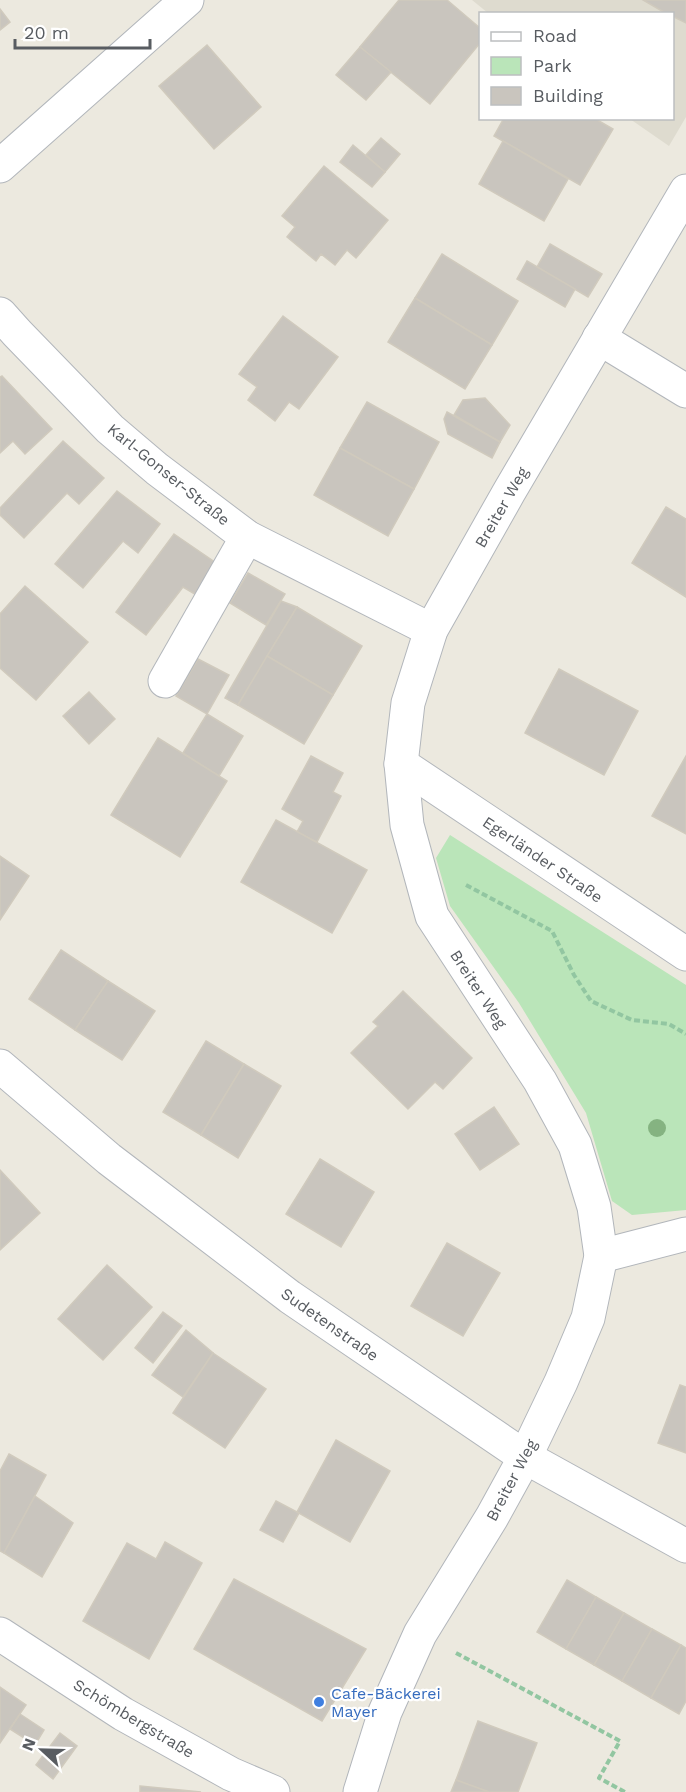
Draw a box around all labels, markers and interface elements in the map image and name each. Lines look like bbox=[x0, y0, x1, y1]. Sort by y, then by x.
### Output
scale bar bbox=[15, 12, 150, 50]
legend bbox=[479, 12, 674, 120]
text: 20 m bbox=[24, 22, 69, 43]
text: Road bbox=[533, 25, 577, 46]
text: Park bbox=[533, 55, 572, 76]
text: Building bbox=[533, 85, 603, 106]
street label: Karl-Gonser-Straße bbox=[104, 419, 234, 529]
street label: Breiter Weg bbox=[471, 463, 532, 551]
street label: Egerländer Straße bbox=[479, 812, 606, 907]
street label: Breiter Weg bbox=[446, 946, 511, 1033]
street label: Sudetenstraße bbox=[277, 1284, 382, 1365]
street label: Breiter Weg bbox=[482, 1436, 541, 1524]
street label: Schömbergstraße bbox=[70, 1675, 198, 1762]
place label: Cafe-Bäckerei Mayer bbox=[331, 1684, 441, 1721]
marker: Cafe-Bäckerei Mayer bbox=[312, 1695, 326, 1709]
north arrow bbox=[12, 1720, 72, 1780]
text: N bbox=[18, 1736, 40, 1754]

